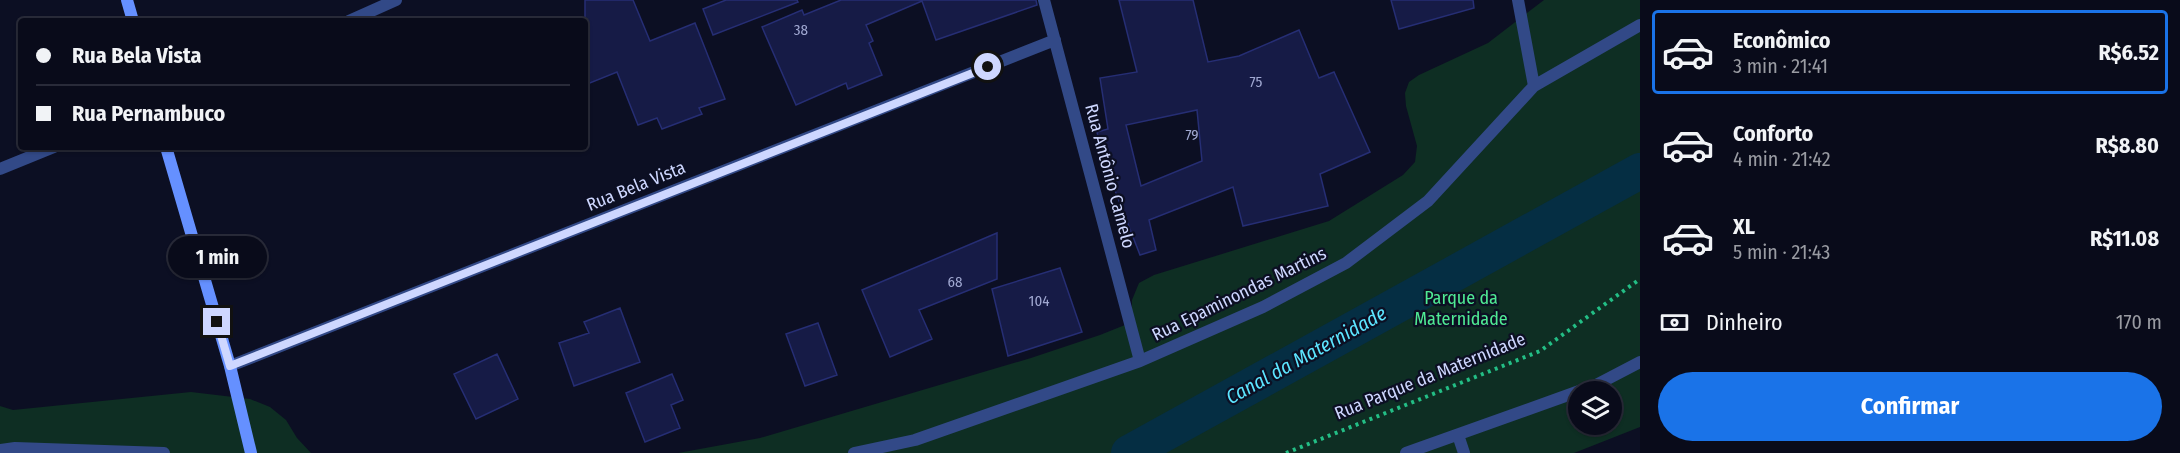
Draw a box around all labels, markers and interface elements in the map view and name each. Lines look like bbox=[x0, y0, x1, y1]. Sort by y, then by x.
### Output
house number: 38 bbox=[794, 21, 808, 39]
icon: car bbox=[1661, 25, 1715, 79]
text: Econômico bbox=[1733, 27, 1831, 54]
text: R$6.52 bbox=[2098, 39, 2159, 66]
text: Rua Bela Vista bbox=[72, 42, 202, 69]
route start bbox=[974, 53, 1001, 80]
text: 3 min · 21:41 bbox=[1733, 54, 1828, 78]
house number: 75 bbox=[1250, 73, 1262, 91]
text: Rua Pernambuco bbox=[72, 100, 225, 127]
street label: Rua Antônio Camelo bbox=[1080, 101, 1140, 251]
icon: car bbox=[1661, 118, 1715, 172]
text: Conforto bbox=[1733, 120, 1813, 147]
house number: 79 bbox=[1185, 126, 1199, 144]
text: R$8.80 bbox=[2096, 132, 2159, 159]
text: 4 min · 21:42 bbox=[1733, 147, 1831, 171]
street label: Rua Bela Vista bbox=[583, 156, 689, 216]
icon: car bbox=[1661, 211, 1715, 265]
text: XL bbox=[1733, 213, 1755, 240]
text: R$11.08 bbox=[2090, 225, 2159, 252]
callout: 1 min bbox=[168, 235, 266, 277]
text: 5 min · 21:43 bbox=[1733, 240, 1830, 264]
street label: Rua Epaminondas Martins bbox=[1148, 242, 1330, 346]
text: 1 min bbox=[196, 245, 239, 269]
house number: 68 bbox=[948, 273, 962, 291]
park label: Parque da Maternidade bbox=[1414, 287, 1508, 330]
house number: 104 bbox=[1029, 292, 1049, 310]
water label: Canal da Maternidade bbox=[1221, 301, 1391, 409]
icon: cash bbox=[1658, 306, 1691, 339]
route end bbox=[203, 308, 230, 335]
text: Dinheiro bbox=[1706, 309, 1783, 336]
text: 170 m bbox=[2116, 310, 2162, 334]
street label: Rua Parque da Maternidade bbox=[1331, 328, 1529, 424]
button: Confirmar bbox=[1658, 372, 2162, 441]
map controls bbox=[1568, 381, 1622, 435]
button: layers bbox=[1568, 381, 1622, 435]

